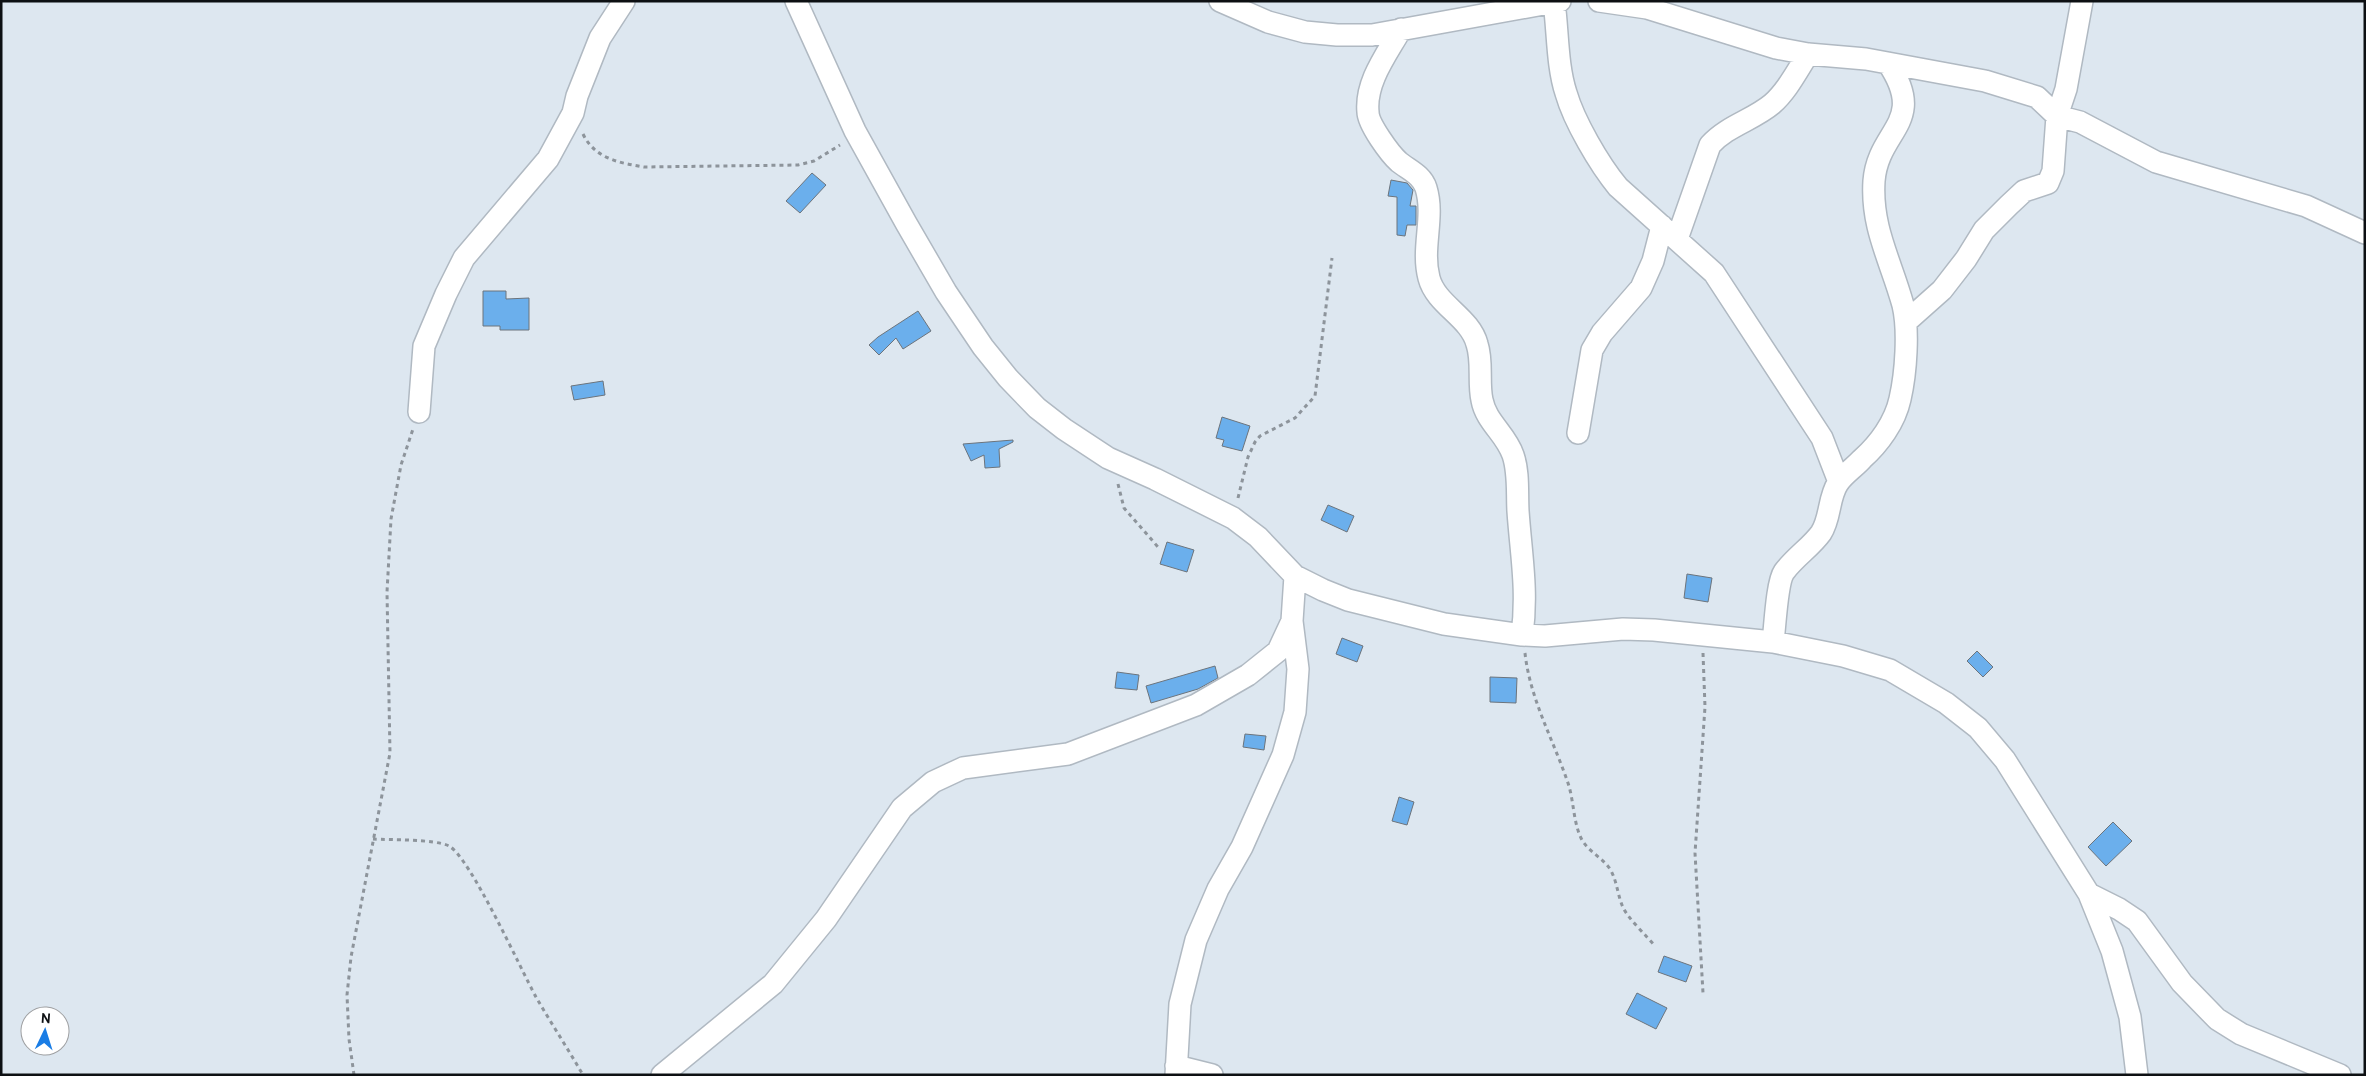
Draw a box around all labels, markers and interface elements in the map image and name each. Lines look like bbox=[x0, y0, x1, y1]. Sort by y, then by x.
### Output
north arrow bbox=[20, 1006, 70, 1056]
text: N bbox=[40, 1011, 51, 1028]

